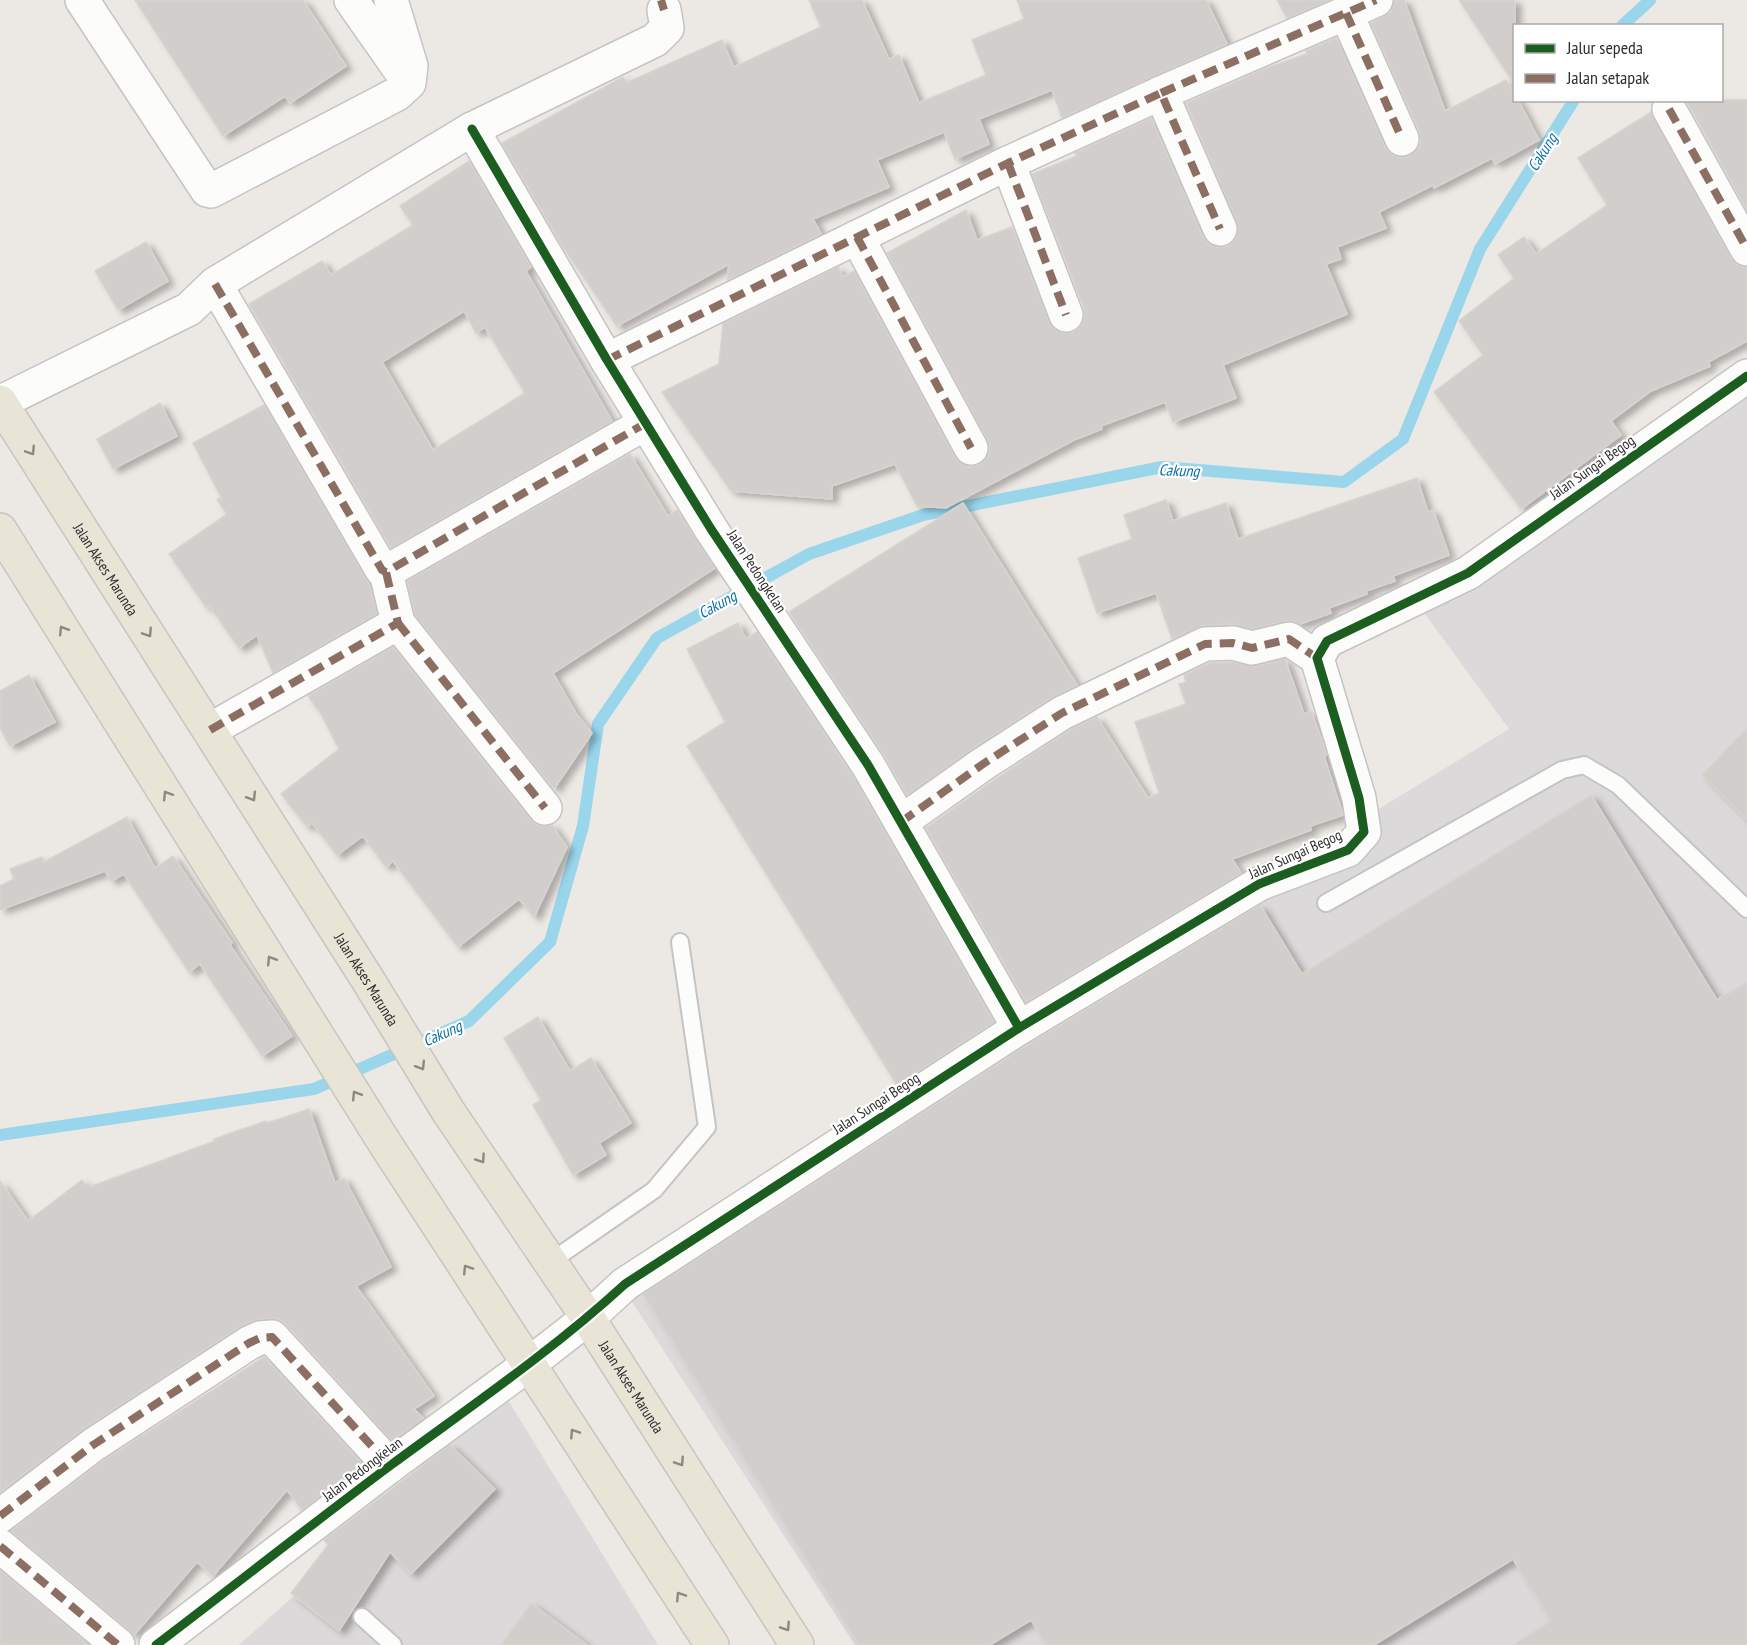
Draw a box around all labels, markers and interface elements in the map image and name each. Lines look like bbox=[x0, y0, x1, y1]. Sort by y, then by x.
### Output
legend bbox=[1513, 24, 1723, 102]
text: Jalur sepeda bbox=[1566, 36, 1643, 59]
text: Jalan setapak bbox=[1566, 66, 1649, 89]
water label: Cakung bbox=[1523, 129, 1562, 175]
street label: Jalan Sungai Begog bbox=[1545, 431, 1638, 504]
one-way arrow bbox=[24, 445, 36, 455]
water label: Cakung bbox=[1158, 459, 1201, 481]
street label: Jalan Akses Marunda bbox=[69, 518, 143, 619]
street label: Jalan Pedongkelan bbox=[723, 525, 791, 616]
water label: Cakung bbox=[694, 585, 741, 623]
one-way arrow bbox=[59, 626, 70, 637]
one-way arrow bbox=[140, 627, 152, 637]
one-way arrow bbox=[163, 791, 174, 802]
one-way arrow bbox=[245, 791, 256, 802]
street label: Jalan Sungai Begog bbox=[1245, 825, 1344, 883]
street label: Jalan Akses Marunda bbox=[330, 928, 403, 1029]
one-way arrow bbox=[267, 956, 278, 967]
water label: Cakung bbox=[419, 1015, 466, 1050]
one-way arrow bbox=[413, 1060, 425, 1070]
street label: Jalan Sungai Begog bbox=[828, 1068, 923, 1139]
one-way arrow bbox=[351, 1091, 363, 1101]
one-way arrow bbox=[474, 1152, 485, 1163]
one-way arrow bbox=[463, 1265, 475, 1275]
street label: Jalan Akses Marunda bbox=[595, 1336, 668, 1437]
one-way arrow bbox=[570, 1428, 581, 1439]
street label: Jalan Pedongkelan bbox=[317, 1433, 406, 1506]
one-way arrow bbox=[673, 1456, 684, 1467]
one-way arrow bbox=[676, 1592, 687, 1603]
one-way arrow bbox=[778, 1620, 789, 1631]

